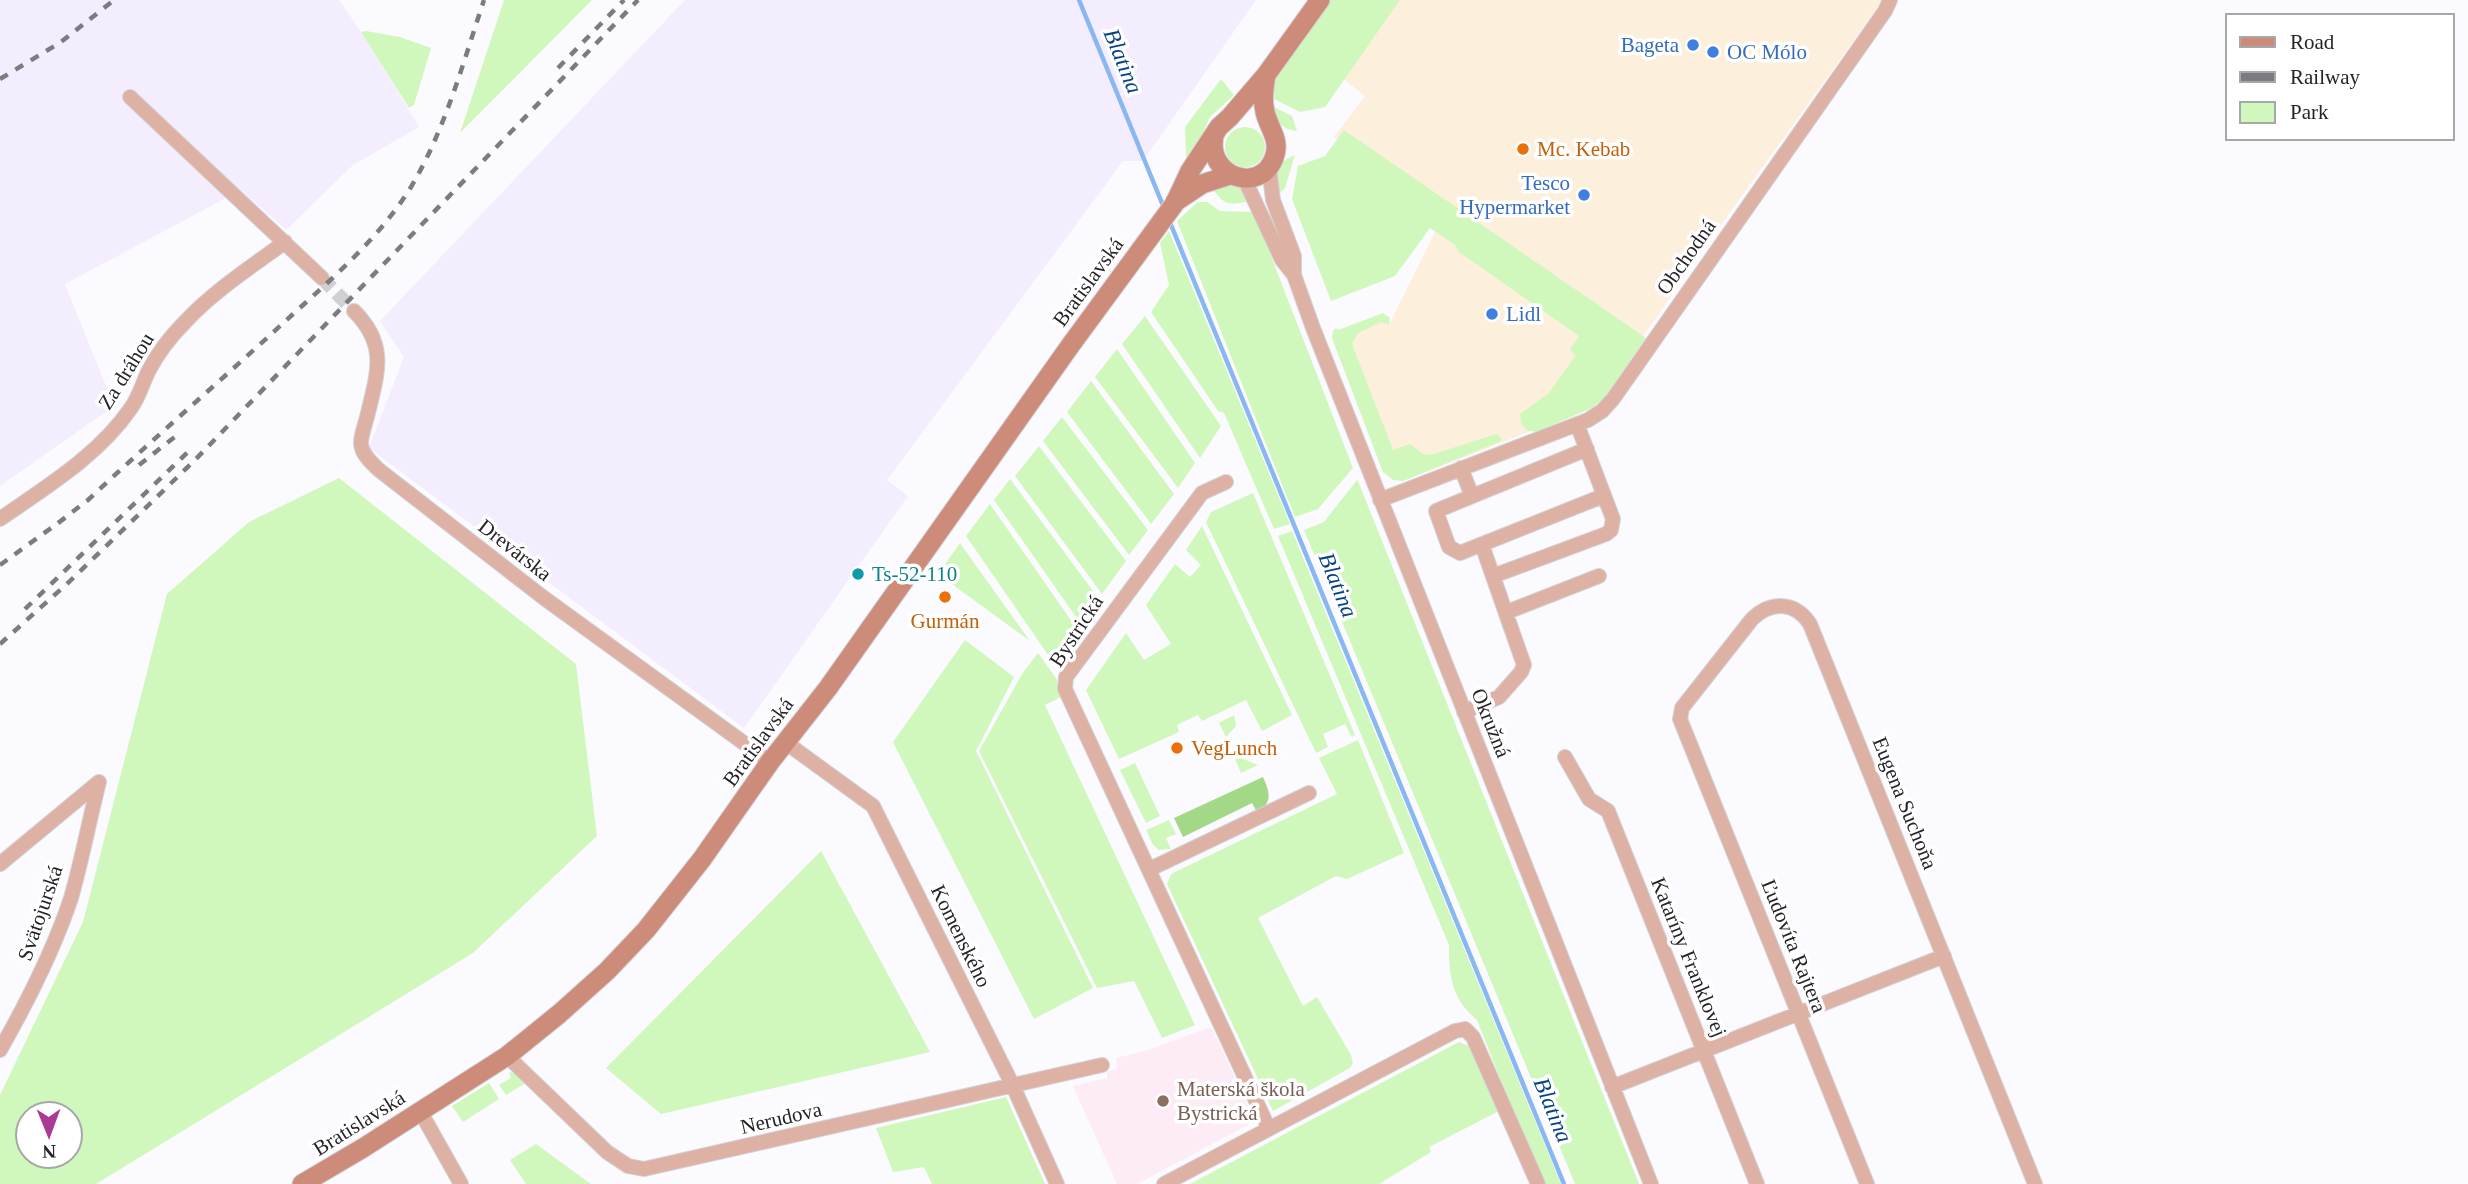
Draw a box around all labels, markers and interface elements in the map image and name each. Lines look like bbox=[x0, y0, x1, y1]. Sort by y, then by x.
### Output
legend bbox=[2226, 14, 2454, 140]
water label: Blatina bbox=[1099, 25, 1147, 97]
text: Road bbox=[2290, 30, 2335, 54]
place label: Bageta bbox=[1621, 33, 1680, 57]
marker: Bageta bbox=[1685, 37, 1701, 53]
place label: OC Mólo bbox=[1727, 40, 1807, 64]
marker: OC Mólo bbox=[1705, 44, 1721, 60]
text: Railway bbox=[2290, 65, 2360, 89]
text: Park bbox=[2290, 100, 2329, 124]
place label: Mc. Kebab bbox=[1537, 137, 1630, 161]
marker: Mc. Kebab bbox=[1515, 141, 1531, 157]
place label: Tesco Hypermarket bbox=[1459, 171, 1570, 219]
marker: Tesco Hypermarket bbox=[1576, 187, 1592, 203]
street label: Obchodná bbox=[1651, 214, 1721, 299]
street label: Bratislavská bbox=[1048, 232, 1129, 331]
place label: Lidl bbox=[1506, 302, 1541, 326]
marker: Lidl bbox=[1484, 306, 1500, 322]
street label: Za dráhou bbox=[93, 328, 159, 414]
street label: Drevárska bbox=[474, 514, 557, 586]
water label: Blatina bbox=[1314, 549, 1362, 621]
place label: Ts-52-110 bbox=[872, 562, 957, 586]
marker: Ts-52-110 bbox=[850, 566, 866, 582]
marker: Gurmán bbox=[937, 589, 953, 605]
street label: Bystrická bbox=[1044, 590, 1108, 671]
place label: Gurmán bbox=[911, 609, 980, 633]
street label: Okružná bbox=[1466, 685, 1516, 762]
street label: Bratislavská bbox=[718, 692, 799, 791]
street label: Eugena Suchoňa bbox=[1868, 733, 1943, 873]
place label: VegLunch bbox=[1191, 736, 1278, 760]
marker: VegLunch bbox=[1169, 740, 1185, 756]
street label: Svätojurská bbox=[13, 862, 68, 964]
street label: Kataríny Franklovej bbox=[1646, 874, 1732, 1040]
street label: Ľudovíta Rajtera bbox=[1756, 876, 1832, 1017]
street label: Komenského bbox=[926, 881, 996, 991]
water label: Blatina bbox=[1529, 1074, 1577, 1146]
place label: Materská škola Bystrická bbox=[1177, 1077, 1305, 1125]
street label: Bratislavská bbox=[309, 1085, 410, 1161]
marker: Materská škola Bystrická bbox=[1155, 1093, 1171, 1109]
street label: Nerudova bbox=[738, 1097, 825, 1139]
north arrow bbox=[14, 1100, 84, 1170]
text: N bbox=[42, 1141, 56, 1162]

